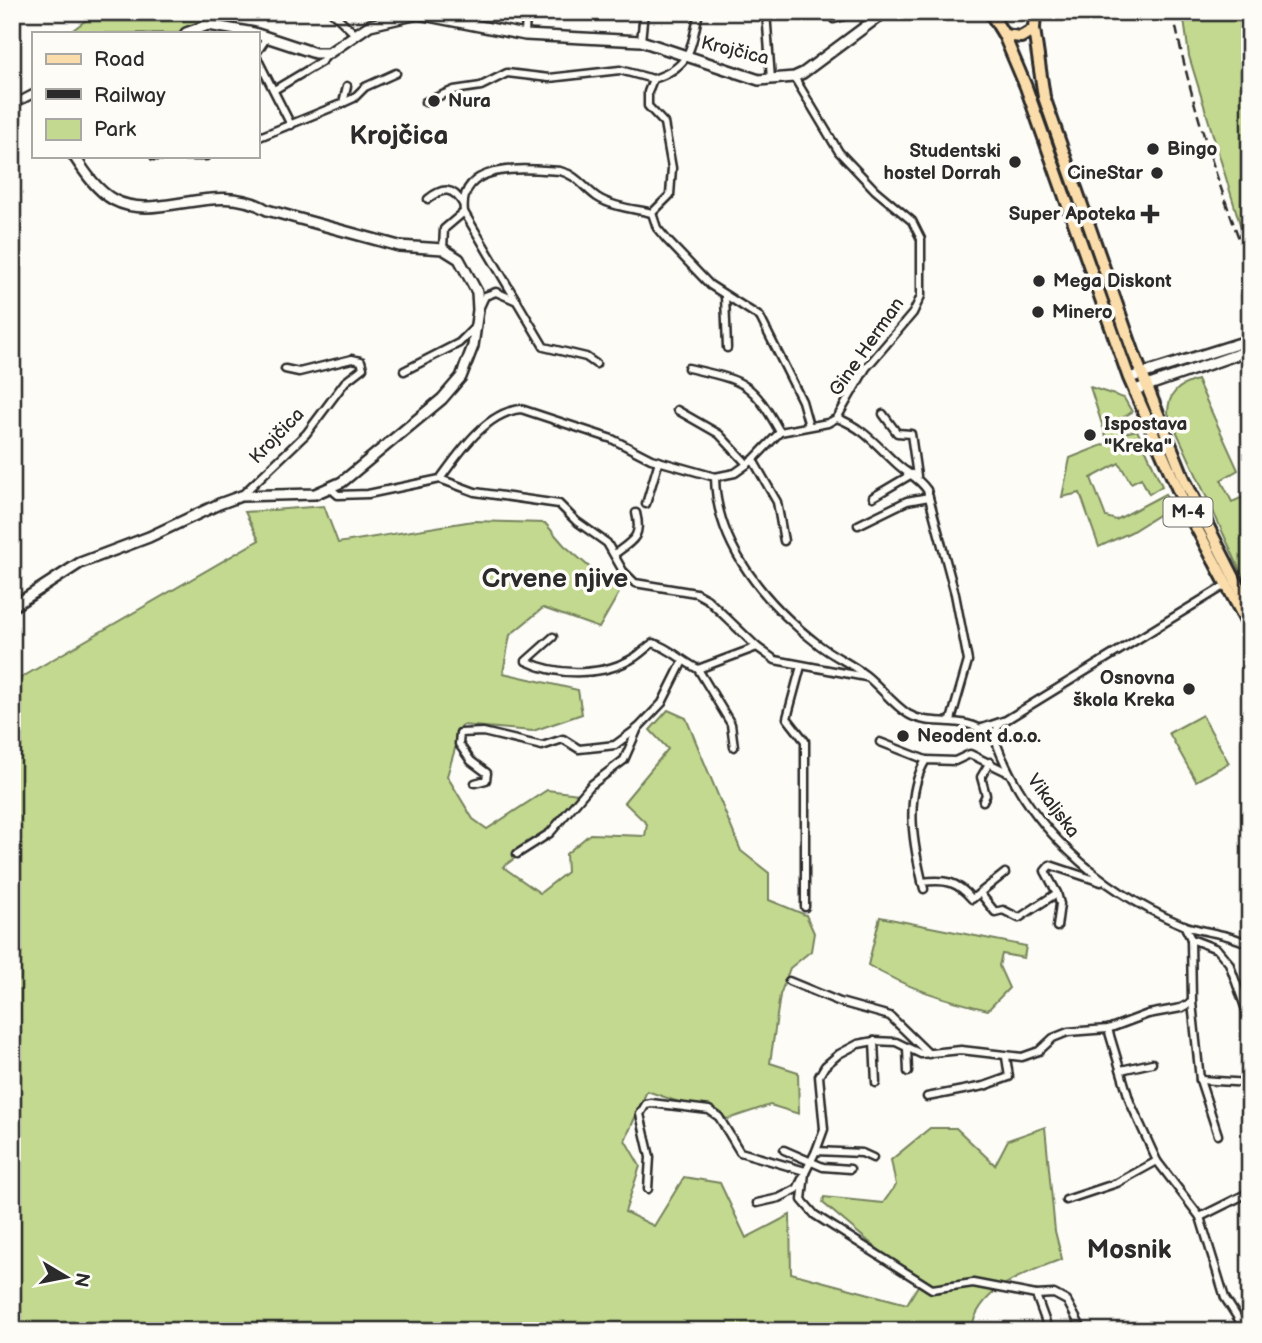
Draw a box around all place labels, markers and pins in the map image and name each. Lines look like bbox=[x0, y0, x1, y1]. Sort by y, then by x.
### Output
place label: Nura bbox=[448, 90, 491, 113]
marker: Nura bbox=[426, 93, 442, 109]
place label: Bingo bbox=[1167, 138, 1217, 161]
place label: Studentski hostel Dorrah bbox=[884, 140, 1001, 185]
marker: Bingo bbox=[1145, 141, 1161, 157]
marker: Studentski hostel Dorrah bbox=[1007, 154, 1023, 170]
place label: CineStar bbox=[1067, 162, 1143, 185]
marker: CineStar bbox=[1149, 165, 1165, 181]
place label: Super Apoteka bbox=[1009, 203, 1136, 226]
marker: Super Apoteka bbox=[1142, 206, 1158, 222]
place label: Mega Diskont bbox=[1053, 270, 1172, 293]
marker: Mega Diskont bbox=[1031, 273, 1047, 289]
place label: Minero bbox=[1052, 301, 1113, 324]
marker: Minero bbox=[1030, 304, 1046, 320]
place label: Ispostava "Kreka" bbox=[1104, 413, 1187, 458]
marker: Ispostava "Kreka" bbox=[1082, 427, 1098, 443]
place label: Osnovna škola Kreka bbox=[1073, 667, 1175, 712]
marker: Osnovna škola Kreka bbox=[1181, 681, 1197, 697]
place label: Neodent d.o.o. bbox=[917, 725, 1041, 748]
marker: Neodent d.o.o. bbox=[895, 728, 911, 744]

